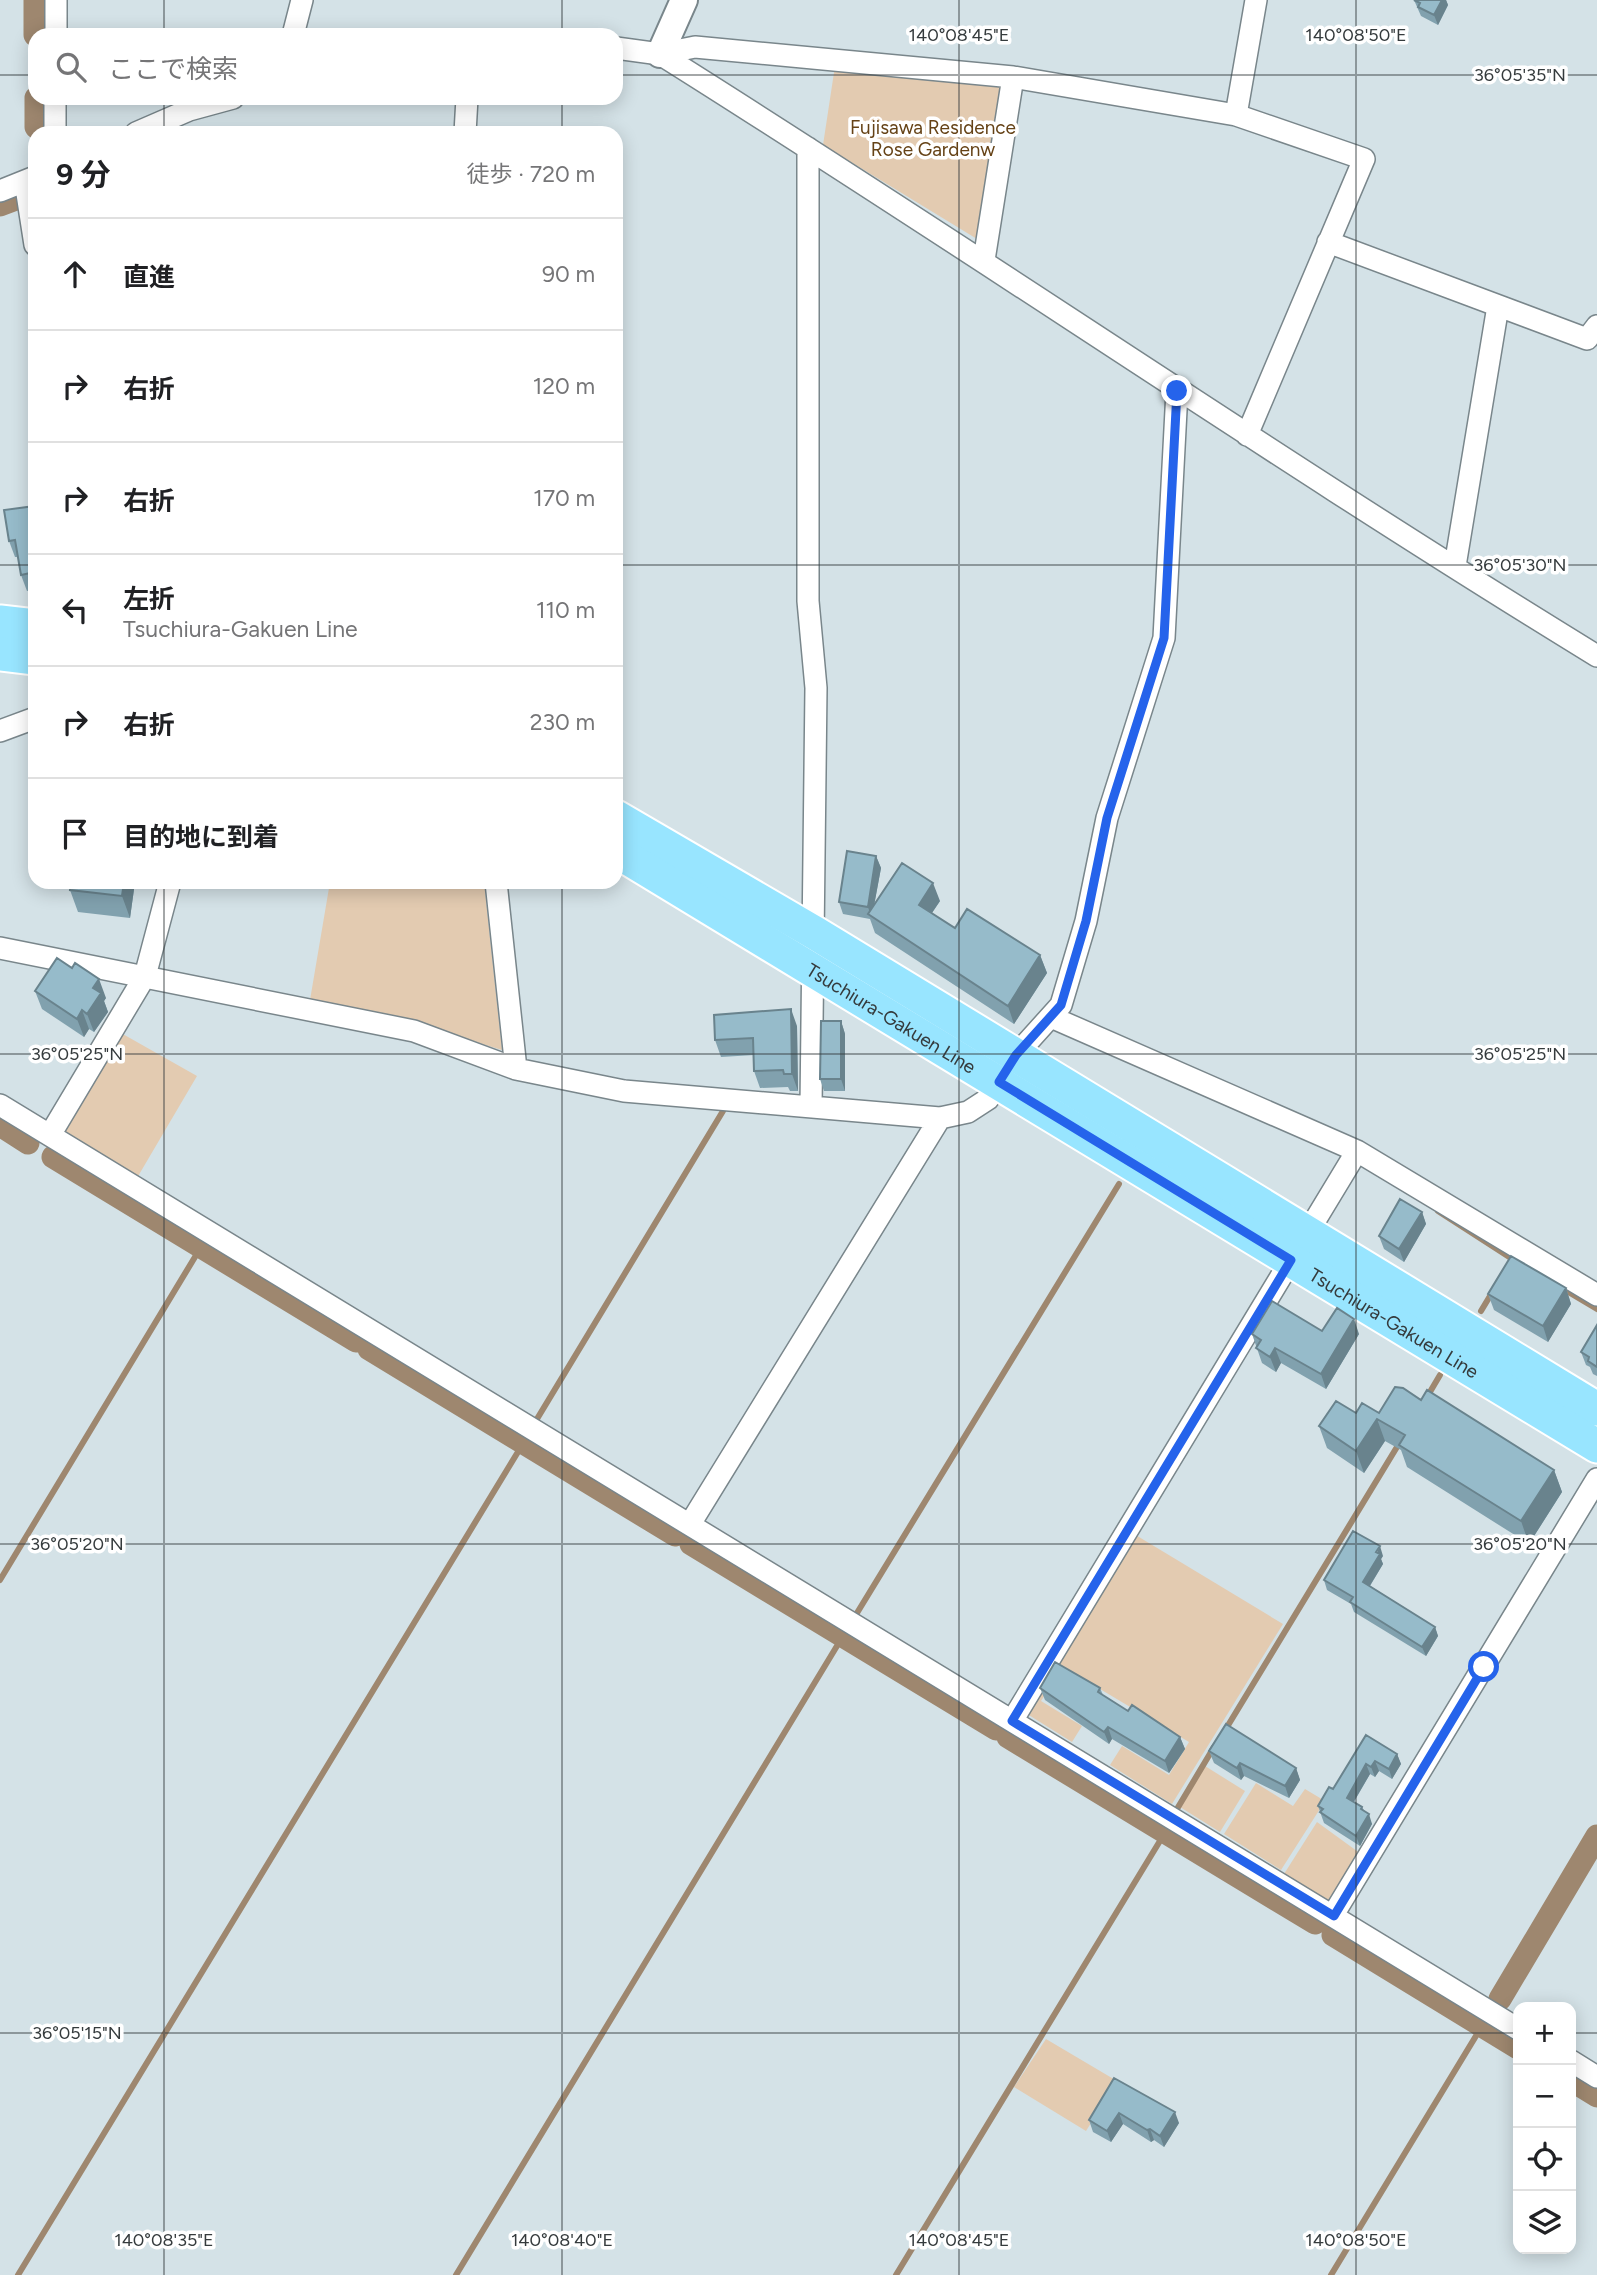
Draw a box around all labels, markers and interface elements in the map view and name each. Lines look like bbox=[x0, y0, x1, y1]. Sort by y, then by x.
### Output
text: 140°08'45"E bbox=[909, 24, 1009, 46]
text: 140°08'50"E bbox=[1305, 24, 1407, 46]
search box bbox=[28, 28, 623, 105]
icon: search bbox=[52, 48, 90, 86]
text: ここで検索 bbox=[108, 53, 238, 85]
text: 36°05'35"N bbox=[1474, 64, 1566, 86]
park label: Fujisawa Residence Rose Gardenw bbox=[850, 116, 1016, 161]
text: 9 分 bbox=[56, 156, 111, 193]
text: 徒歩 · 720 m bbox=[467, 160, 595, 188]
icon: ahead bbox=[56, 255, 94, 293]
text: 90 m bbox=[542, 260, 595, 288]
text: 直進 bbox=[123, 261, 175, 293]
icon: right bbox=[56, 367, 94, 405]
text: 120 m bbox=[533, 372, 595, 400]
text: 右折 bbox=[123, 373, 175, 405]
route end bbox=[1161, 375, 1192, 406]
icon: right bbox=[56, 479, 94, 517]
text: 170 m bbox=[533, 484, 595, 512]
text: 右折 bbox=[123, 485, 175, 517]
text: 36°05'30"N bbox=[1473, 554, 1567, 576]
text: 左折 bbox=[123, 583, 175, 615]
icon: left bbox=[56, 591, 94, 629]
text: 110 m bbox=[536, 596, 595, 624]
text: Tsuchiura-Gakuen Line bbox=[123, 615, 358, 643]
icon: right bbox=[56, 703, 94, 741]
text: 230 m bbox=[530, 708, 595, 736]
text: 右折 bbox=[123, 709, 175, 741]
icon: arrive bbox=[56, 815, 94, 853]
text: 目的地に到着 bbox=[123, 821, 279, 853]
street label: Tsuchiura-Gakuen Line bbox=[802, 958, 980, 1078]
text: 36°05'25"N bbox=[31, 1043, 123, 1065]
text: 36°05'25"N bbox=[1474, 1043, 1566, 1065]
street label: Tsuchiura-Gakuen Line bbox=[1305, 1263, 1483, 1383]
text: 36°05'20"N bbox=[30, 1533, 124, 1555]
text: 36°05'20"N bbox=[1473, 1533, 1567, 1555]
route start bbox=[1468, 1651, 1499, 1682]
map controls bbox=[1513, 2002, 1576, 2254]
button: + bbox=[1513, 2002, 1576, 2065]
text: 36°05'15"N bbox=[32, 2022, 122, 2044]
button: − bbox=[1513, 2065, 1576, 2128]
button: locate bbox=[1513, 2128, 1576, 2191]
button: layers bbox=[1513, 2191, 1576, 2254]
text: 140°08'35"E bbox=[114, 2229, 214, 2251]
text: 140°08'40"E bbox=[511, 2229, 613, 2251]
text: 140°08'45"E bbox=[909, 2229, 1009, 2251]
text: 140°08'50"E bbox=[1305, 2229, 1407, 2251]

